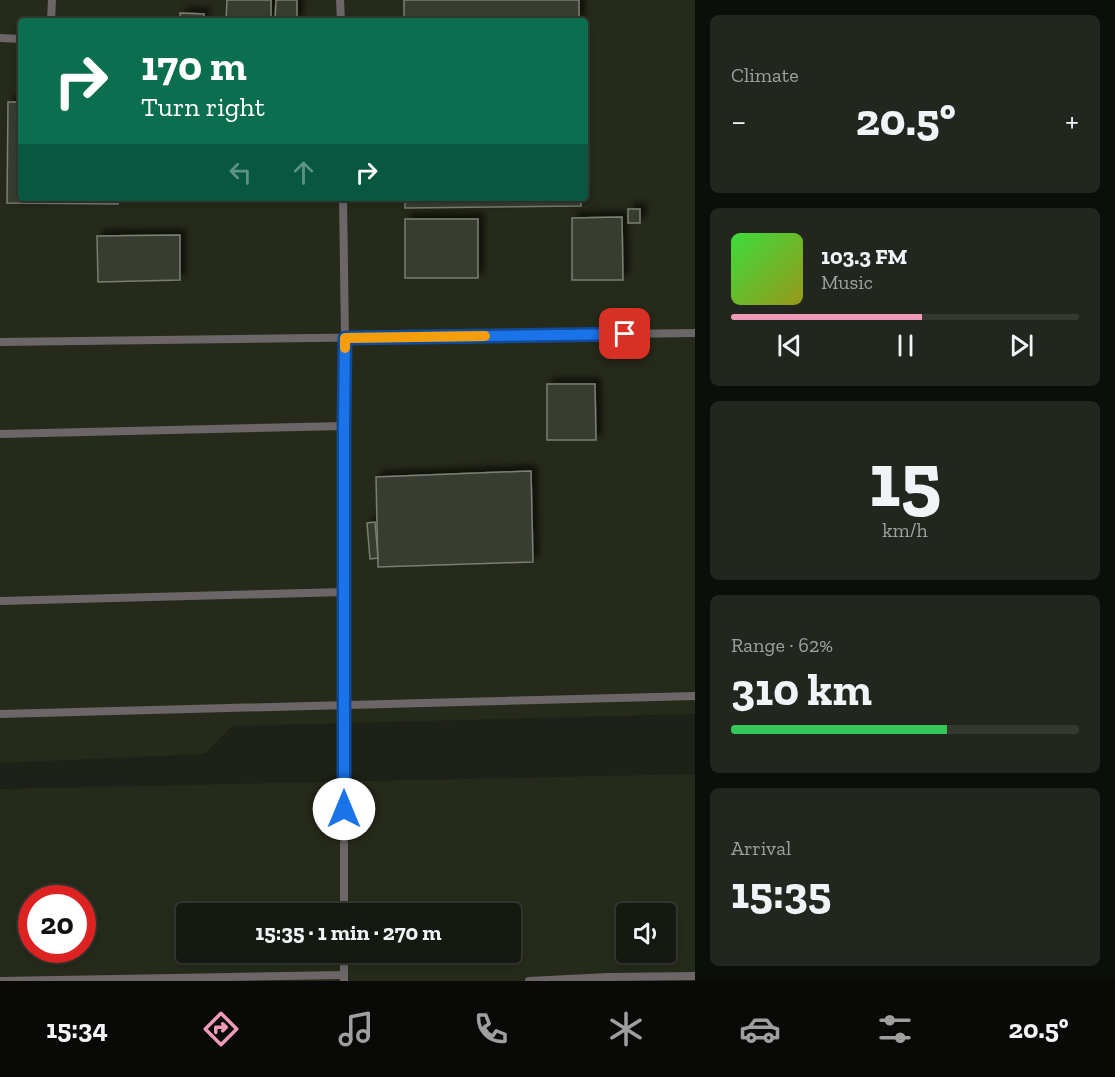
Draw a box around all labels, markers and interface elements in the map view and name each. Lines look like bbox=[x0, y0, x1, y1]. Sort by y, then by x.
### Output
text: 170 m bbox=[141, 40, 247, 91]
icon: right bbox=[42, 42, 120, 120]
text: Climate bbox=[731, 63, 799, 87]
text: Turn right bbox=[141, 91, 265, 123]
text: 20.5° bbox=[856, 93, 956, 147]
text: − bbox=[731, 101, 746, 140]
text: + bbox=[1065, 101, 1079, 140]
icon: left bbox=[224, 156, 257, 189]
icon: ahead bbox=[287, 156, 320, 189]
icon: right bbox=[350, 156, 383, 189]
text: 103.3 FM bbox=[821, 243, 907, 270]
text: Music bbox=[821, 270, 873, 294]
pin bbox=[599, 308, 650, 359]
icon: arrive bbox=[608, 317, 641, 350]
icon: previous bbox=[773, 329, 806, 362]
icon: pause bbox=[889, 329, 922, 362]
icon: next bbox=[1005, 329, 1038, 362]
text: 15 bbox=[869, 432, 941, 526]
text: km/h bbox=[882, 518, 928, 542]
text: Range · 62% bbox=[731, 633, 833, 657]
text: 310 km bbox=[731, 663, 872, 717]
position arrow bbox=[312, 777, 376, 841]
text: Arrival bbox=[731, 836, 791, 860]
text: 15:35 bbox=[731, 866, 831, 920]
speed limit sign: 20 bbox=[18, 885, 96, 963]
map controls bbox=[616, 903, 676, 963]
button: sound bbox=[616, 903, 676, 963]
text: 15:35 · 1 min · 270 m bbox=[255, 919, 442, 946]
icon: directions bbox=[200, 1008, 242, 1050]
icon: music bbox=[335, 1008, 377, 1050]
icon: phone bbox=[470, 1008, 512, 1050]
icon: climate bbox=[605, 1008, 647, 1050]
icon: car bbox=[739, 1008, 781, 1050]
icon: filters bbox=[874, 1008, 916, 1050]
text: 15:34 bbox=[46, 1013, 108, 1045]
text: 20.5° bbox=[1009, 1013, 1069, 1045]

